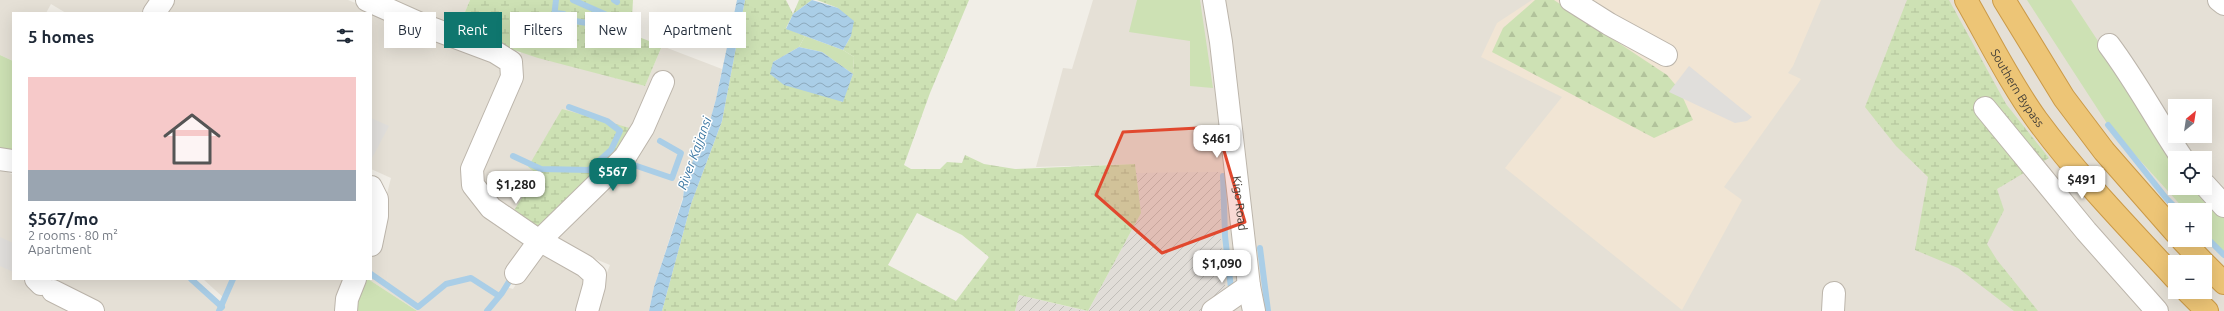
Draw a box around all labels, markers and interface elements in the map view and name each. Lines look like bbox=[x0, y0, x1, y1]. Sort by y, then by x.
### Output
chip: Buy bbox=[384, 12, 436, 48]
chip: Rent bbox=[444, 12, 502, 48]
chip: Filters bbox=[510, 12, 577, 48]
chip: New bbox=[585, 12, 641, 48]
chip: Apartment bbox=[649, 12, 746, 48]
icon: filters bbox=[334, 25, 356, 47]
text: 5 homes bbox=[28, 27, 94, 46]
street label: Southern Bypass bbox=[1989, 47, 2047, 129]
north arrow bbox=[2168, 99, 2212, 143]
map controls bbox=[2168, 99, 2212, 299]
icon: home bbox=[156, 103, 228, 175]
water label: River Kajjansi bbox=[674, 114, 714, 191]
pin: $461 bbox=[1193, 125, 1241, 159]
text: $461 bbox=[1202, 131, 1232, 145]
button: locate bbox=[2168, 151, 2212, 195]
pin: $567 bbox=[589, 158, 637, 192]
text: $567 bbox=[598, 164, 628, 178]
pin: $491 bbox=[2058, 166, 2106, 200]
pin: $1,280 bbox=[483, 171, 549, 205]
text: $491 bbox=[2067, 172, 2097, 186]
street label: Kigo Road bbox=[1230, 175, 1250, 231]
text: $1,280 bbox=[496, 177, 536, 191]
button: + bbox=[2168, 203, 2212, 247]
text: $567/mo bbox=[28, 209, 98, 228]
text: 2 rooms · 80 m² bbox=[28, 228, 118, 242]
text: Apartment bbox=[28, 242, 92, 256]
pin: $1,090 bbox=[1189, 250, 1255, 284]
button: − bbox=[2168, 255, 2212, 299]
text: $1,090 bbox=[1202, 256, 1242, 270]

